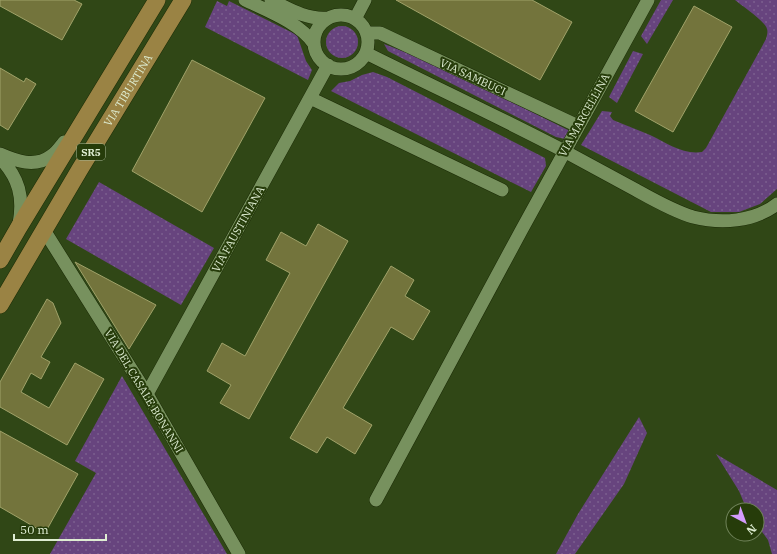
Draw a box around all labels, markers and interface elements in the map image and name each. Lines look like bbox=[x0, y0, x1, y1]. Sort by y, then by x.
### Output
street label: VIA TIBURTINA bbox=[101, 51, 156, 129]
street label: VIA SAMBUCI bbox=[438, 56, 508, 98]
street label: VIA MARCELLINA bbox=[555, 71, 613, 159]
road number: SR5 bbox=[77, 144, 105, 160]
street label: VIA FAUSTINIANA bbox=[209, 183, 268, 274]
street label: VIA DEL CASALE BONANNI bbox=[101, 327, 187, 456]
north arrow bbox=[725, 502, 765, 542]
scale bar bbox=[14, 516, 106, 542]
text: N bbox=[743, 521, 759, 538]
text: 50 m bbox=[20, 522, 49, 537]

